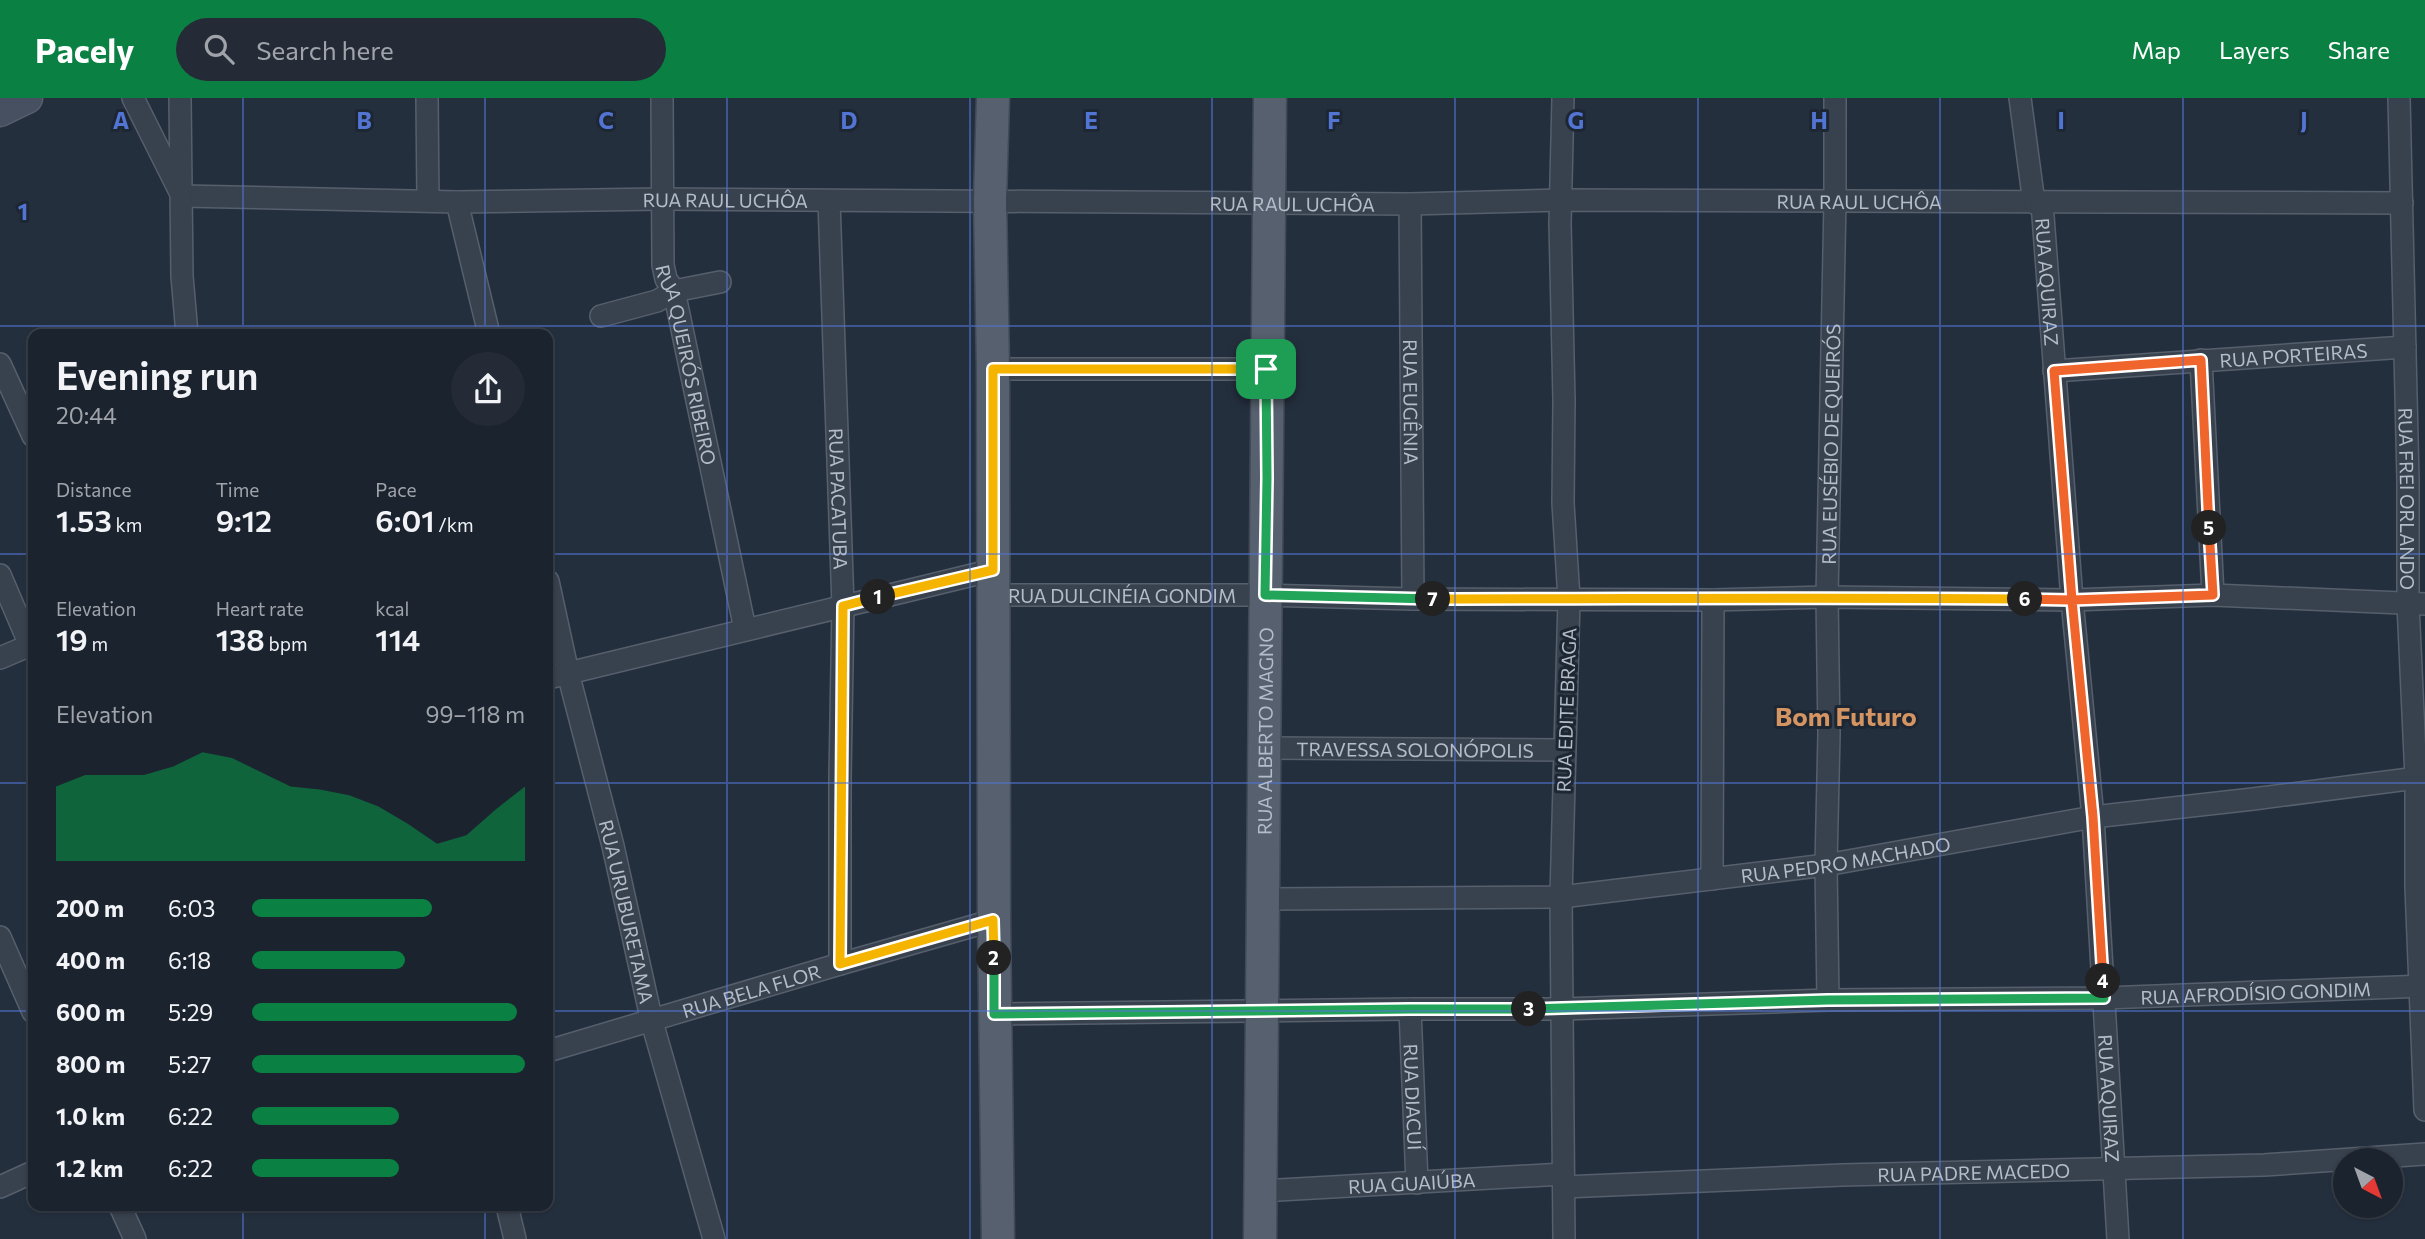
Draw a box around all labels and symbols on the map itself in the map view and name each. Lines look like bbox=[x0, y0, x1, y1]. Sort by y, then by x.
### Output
text: A bbox=[113, 106, 130, 134]
text: B bbox=[356, 106, 372, 134]
text: C bbox=[598, 106, 614, 134]
text: D bbox=[841, 106, 858, 134]
text: E bbox=[1084, 106, 1098, 134]
text: F bbox=[1327, 106, 1341, 134]
text: G bbox=[1568, 106, 1584, 134]
text: H bbox=[1810, 106, 1828, 134]
text: I bbox=[2057, 106, 2065, 134]
text: J bbox=[2300, 106, 2308, 134]
street label: RUA RAUL UCHÔA bbox=[642, 187, 808, 211]
street label: RUA RAUL UCHÔA bbox=[1777, 189, 1942, 213]
street label: RUA RAUL UCHÔA bbox=[1210, 191, 1375, 215]
text: 1 bbox=[18, 197, 28, 225]
street label: RUA AQUIRAZ bbox=[2032, 217, 2064, 347]
street label: RUA QUEIRÓS RIBEIRO bbox=[652, 263, 722, 467]
street label: RUA EUSÉBIO DE QUEIRÓS bbox=[1816, 323, 1844, 565]
street label: RUA PORTEIRAS bbox=[2219, 338, 2368, 371]
pin bbox=[1236, 339, 1296, 399]
street label: RUA EUGÊNIA bbox=[1400, 339, 1423, 465]
street label: RUA FREI ORLANDO bbox=[2395, 407, 2420, 590]
street label: RUA PACATUBA bbox=[825, 428, 853, 570]
pin: 5 bbox=[2192, 510, 2226, 546]
pin: 1 bbox=[860, 580, 896, 614]
pin: 7 bbox=[1416, 582, 1450, 616]
pin: 6 bbox=[2008, 582, 2042, 616]
street label: RUA DULCINÉIA GONDIM bbox=[1008, 584, 1236, 607]
street label: RUA ALBERTO MAGNO bbox=[1252, 627, 1277, 835]
street label: RUA EDITE BRAGA bbox=[1552, 627, 1580, 793]
district label: Bom Futuro bbox=[1775, 700, 1917, 731]
street label: TRAVESSA SOLONÓPOLIS bbox=[1296, 737, 1534, 761]
street label: RUA URUBURETAMA bbox=[595, 817, 659, 1006]
street label: RUA PEDRO MACHADO bbox=[1739, 831, 1952, 887]
pin: 2 bbox=[976, 940, 1012, 976]
street label: RUA BELA FLOR bbox=[679, 959, 823, 1022]
pin: 4 bbox=[2086, 964, 2120, 998]
street label: RUA AFRODÍSIO GONDIM bbox=[2140, 977, 2371, 1008]
pin: 3 bbox=[1512, 992, 1546, 1026]
street label: RUA AQUIRAZ bbox=[2094, 1034, 2125, 1163]
street label: RUA DIACUÍ bbox=[1400, 1043, 1427, 1151]
north arrow bbox=[2333, 1148, 2403, 1218]
street label: RUA PADRE MACEDO bbox=[1877, 1158, 2070, 1186]
street label: RUA GUAIÚBA bbox=[1348, 1167, 1476, 1198]

